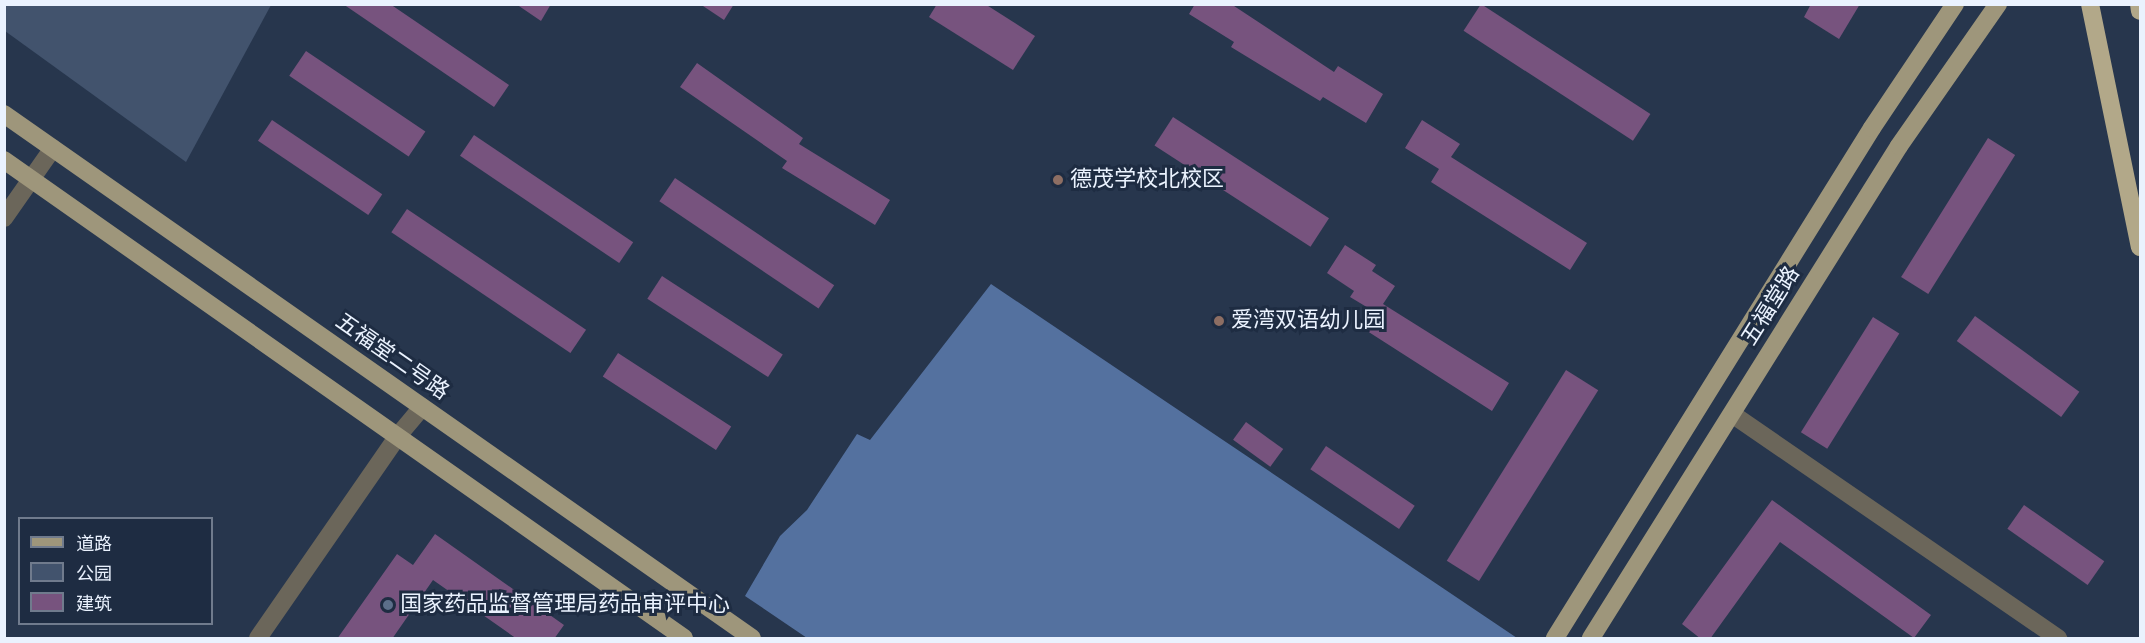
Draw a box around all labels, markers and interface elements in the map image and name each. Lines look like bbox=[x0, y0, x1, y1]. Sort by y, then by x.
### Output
place label: 德茂学校北校区 bbox=[1070, 167, 1224, 193]
marker: 德茂学校北校区 bbox=[1051, 173, 1065, 187]
street label: 五福堂路 bbox=[1736, 262, 1806, 350]
street label: 五福堂二号路 bbox=[330, 308, 454, 406]
place label: 爱湾双语幼儿园 bbox=[1231, 308, 1385, 334]
marker: 爱湾双语幼儿园 bbox=[1212, 314, 1226, 328]
legend bbox=[18, 517, 213, 625]
text: 道路 bbox=[76, 533, 112, 555]
text: 公园 bbox=[76, 563, 112, 585]
place label: 国家药品监督管理局药品审评中心 bbox=[400, 592, 730, 618]
text: 建筑 bbox=[76, 593, 112, 615]
marker: 国家药品监督管理局药品审评中心 bbox=[381, 598, 395, 612]

